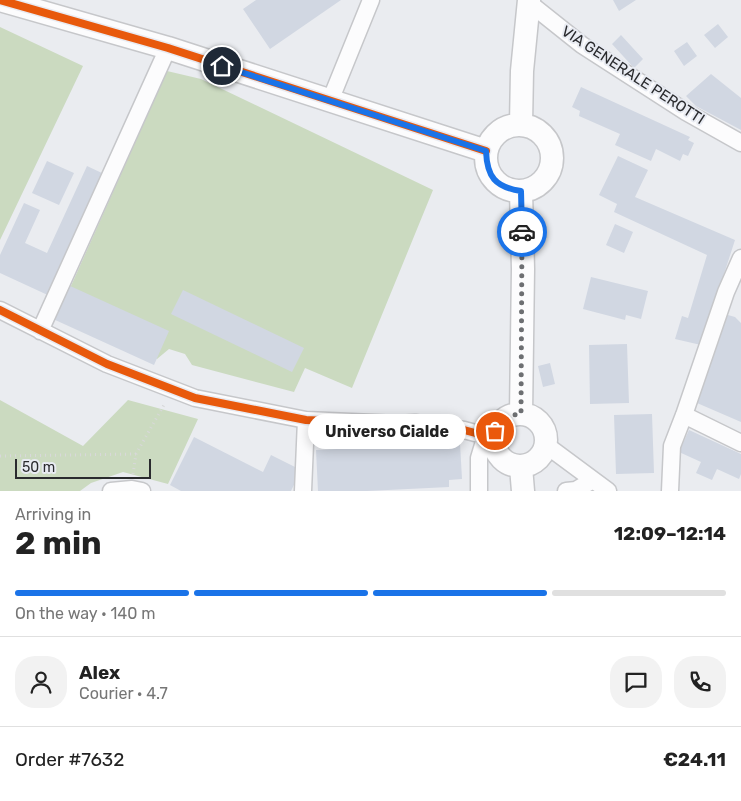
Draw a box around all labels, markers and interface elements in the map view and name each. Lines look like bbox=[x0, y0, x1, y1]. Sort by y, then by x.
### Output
street label: VIA GENERALE PEROTTI bbox=[558, 22, 708, 128]
pin bbox=[201, 45, 243, 87]
icon: home bbox=[208, 52, 236, 80]
courier bbox=[497, 207, 547, 257]
icon: car bbox=[508, 218, 536, 246]
pin bbox=[474, 410, 516, 452]
callout: Universo Cialde bbox=[308, 414, 465, 448]
icon: bag bbox=[481, 417, 509, 445]
text: Universo Cialde bbox=[325, 422, 449, 441]
scale bar bbox=[15, 456, 151, 479]
text: 50 m bbox=[22, 459, 55, 476]
text: Arriving in bbox=[15, 505, 91, 524]
text: 12:09–12:14 bbox=[614, 522, 726, 545]
text: 2 min bbox=[15, 524, 102, 562]
text: On the way · 140 m bbox=[15, 604, 155, 623]
button: person bbox=[15, 656, 67, 708]
button: chat bbox=[610, 656, 662, 708]
button: phone bbox=[674, 656, 726, 708]
text: Alex bbox=[79, 661, 120, 684]
text: Courier · 4.7 bbox=[79, 684, 168, 703]
text: Order #7632 bbox=[15, 748, 124, 771]
text: €24.11 bbox=[663, 748, 726, 771]

